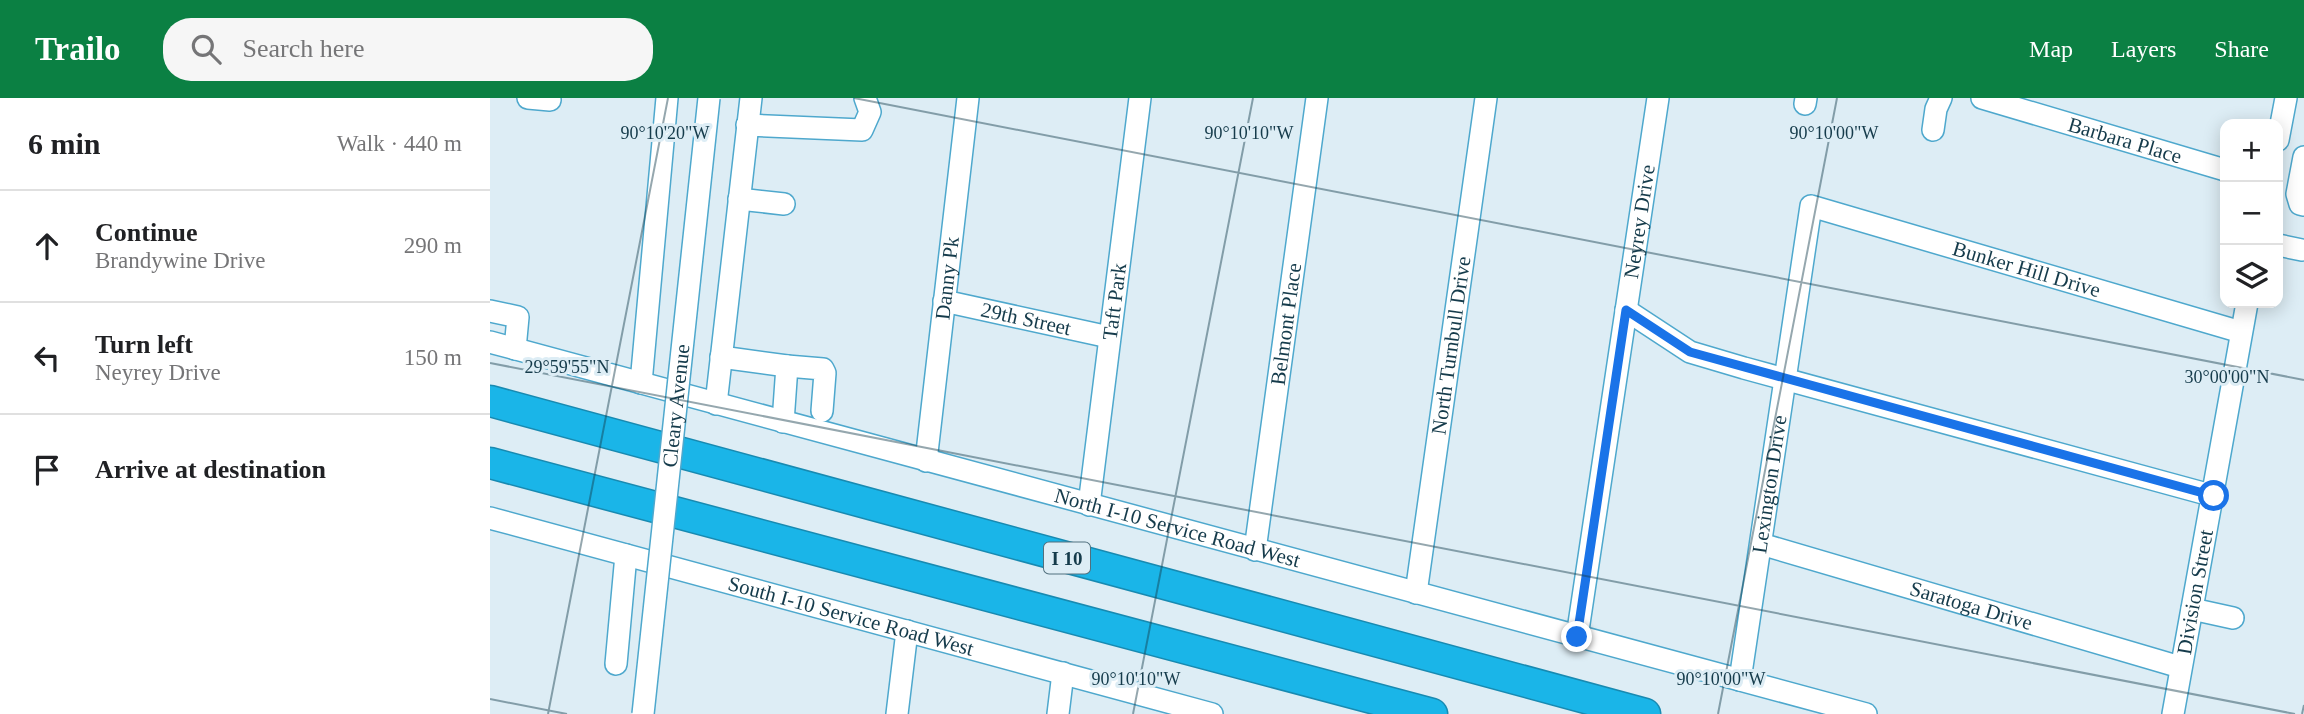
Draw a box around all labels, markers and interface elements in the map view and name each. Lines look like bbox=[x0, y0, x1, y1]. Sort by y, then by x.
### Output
search box bbox=[163, 18, 653, 81]
icon: search bbox=[187, 30, 225, 68]
text: Trailo bbox=[35, 31, 121, 67]
text: Search here bbox=[243, 34, 365, 63]
text: Map bbox=[2029, 36, 2073, 62]
text: Layers bbox=[2111, 36, 2176, 62]
text: Share bbox=[2214, 36, 2269, 62]
street label: Barbara Place bbox=[2065, 112, 2184, 168]
map controls bbox=[2220, 119, 2283, 308]
button: + bbox=[2220, 119, 2283, 182]
text: 90°10'20"W bbox=[621, 123, 709, 143]
text: 90°10'10"W bbox=[1205, 123, 1293, 143]
text: 90°10'00"W bbox=[1790, 123, 1878, 143]
text: 6 min bbox=[28, 127, 101, 160]
text: Walk · 440 m bbox=[337, 131, 462, 156]
street label: Neyrey Drive bbox=[1619, 163, 1660, 280]
button: − bbox=[2220, 182, 2283, 245]
text: Continue bbox=[95, 218, 198, 247]
icon: ahead bbox=[28, 227, 66, 265]
text: 290 m bbox=[404, 233, 462, 258]
street label: Danny Pk bbox=[930, 235, 964, 321]
street label: Bunker Hill Drive bbox=[1950, 236, 2103, 302]
button: layers bbox=[2220, 245, 2283, 308]
text: Brandywine Drive bbox=[95, 248, 266, 273]
street label: North Turnbull Drive bbox=[1427, 255, 1475, 436]
street label: Taft Park bbox=[1098, 261, 1131, 341]
street label: Belmont Place bbox=[1266, 261, 1306, 387]
street label: 29th Street bbox=[979, 297, 1074, 340]
text: Turn left bbox=[95, 330, 193, 359]
icon: left bbox=[28, 339, 66, 377]
street label: Cleary Avenue bbox=[657, 343, 695, 469]
text: 150 m bbox=[404, 345, 462, 370]
text: 29°59'55"N bbox=[525, 357, 609, 377]
text: Neyrey Drive bbox=[95, 360, 221, 385]
text: 30°00'00"N bbox=[2185, 367, 2269, 387]
street label: Lexington Drive bbox=[1747, 413, 1792, 555]
icon: arrive bbox=[28, 451, 66, 489]
text: Arrive at destination bbox=[95, 455, 326, 484]
route start bbox=[2198, 480, 2229, 511]
street label: North I-10 Service Road West bbox=[1052, 483, 1303, 573]
street label: Division Street bbox=[2172, 527, 2218, 656]
road number: I 10 bbox=[1044, 542, 1090, 573]
street label: South I-10 Service Road West bbox=[725, 571, 977, 661]
street label: Saratoga Drive bbox=[1907, 576, 2035, 635]
route end bbox=[1561, 621, 1592, 652]
text: 90°10'10"W bbox=[1092, 669, 1180, 689]
text: 90°10'00"W bbox=[1677, 669, 1765, 689]

